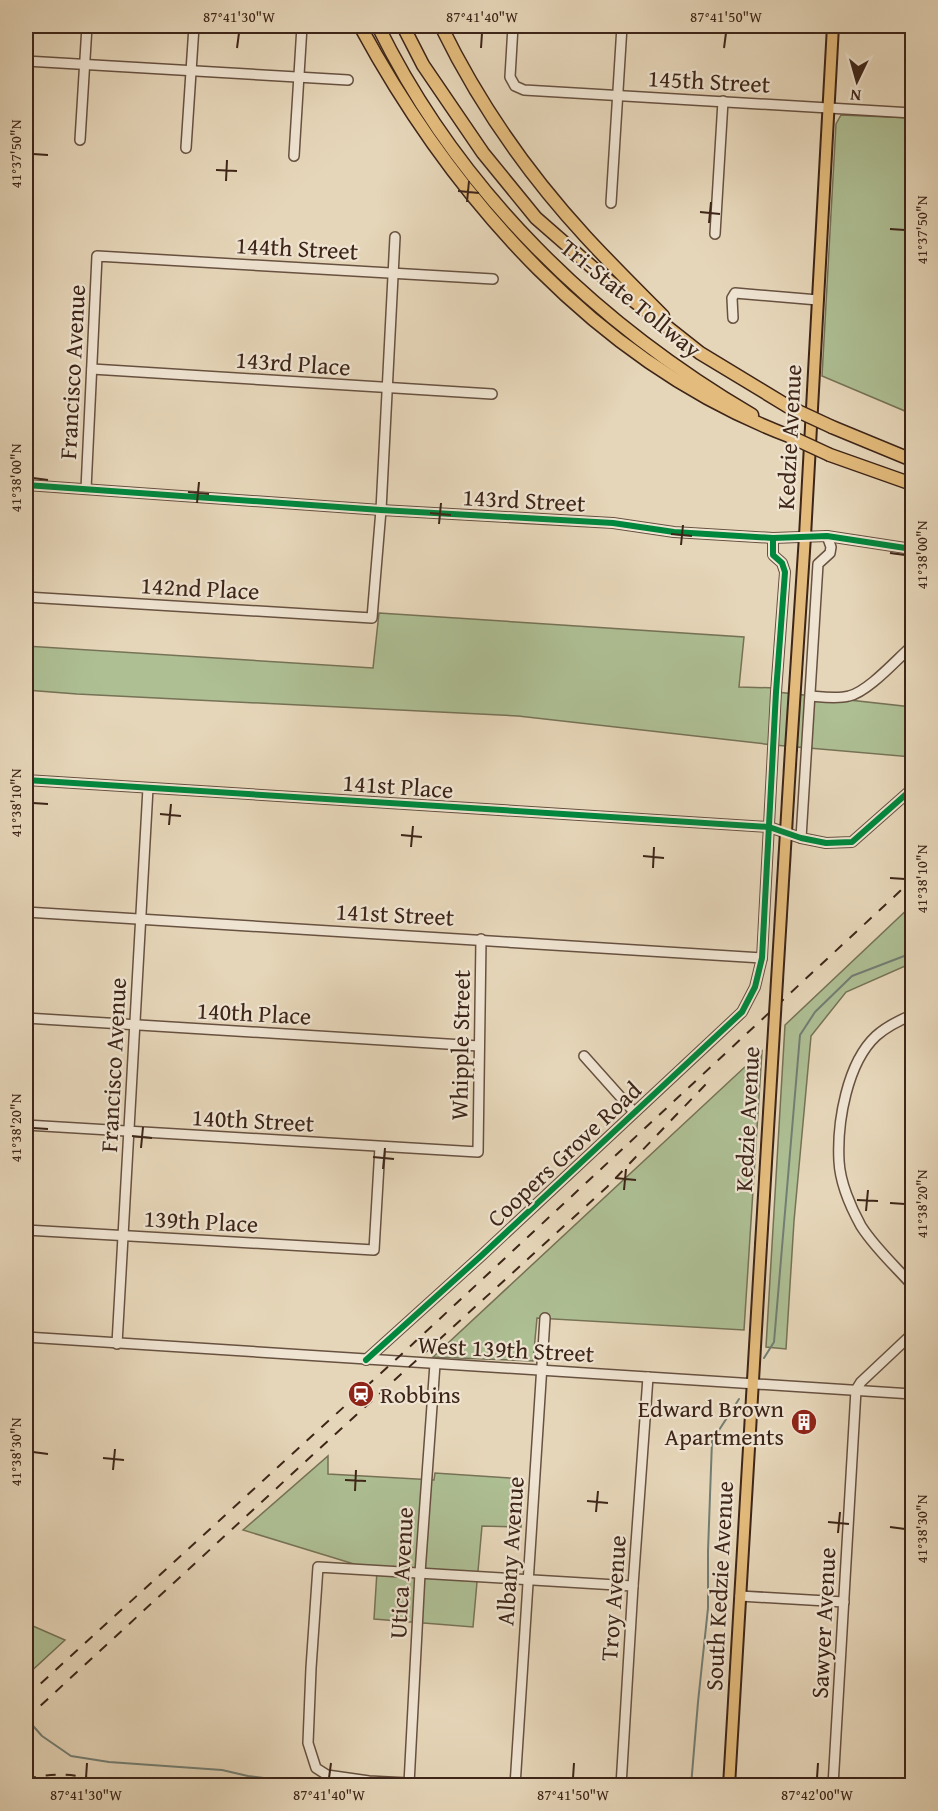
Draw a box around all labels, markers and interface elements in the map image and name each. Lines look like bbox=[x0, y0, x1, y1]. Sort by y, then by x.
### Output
text: 87°41'30"W bbox=[203, 6, 275, 27]
text: 87°41'40"W bbox=[446, 6, 518, 27]
text: 87°41'50"W bbox=[690, 6, 762, 27]
north arrow bbox=[827, 51, 887, 111]
street label: 145th Street bbox=[647, 60, 772, 102]
text: N bbox=[849, 83, 862, 108]
text: 41°37'50"N bbox=[5, 119, 26, 188]
text: 41°37'50"N bbox=[911, 195, 932, 264]
street label: 144th Street bbox=[235, 227, 360, 269]
street label: Tri-State Tollway bbox=[553, 230, 709, 366]
street label: Francisco Avenue bbox=[50, 284, 94, 460]
street label: 143rd Place bbox=[234, 342, 352, 384]
street label: Kedzie Avenue bbox=[768, 363, 810, 511]
text: 41°38'00"N bbox=[5, 443, 26, 512]
street label: 143rd Street bbox=[462, 479, 587, 521]
text: 41°38'00"N bbox=[911, 520, 932, 589]
street label: 142nd Place bbox=[140, 567, 260, 609]
street label: 141st Place bbox=[341, 765, 455, 807]
text: 41°38'10"N bbox=[5, 768, 26, 837]
text: 41°38'10"N bbox=[911, 844, 932, 913]
street label: 141st Street bbox=[335, 893, 456, 935]
street label: Whipple Street bbox=[441, 969, 479, 1121]
street label: Francisco Avenue bbox=[91, 977, 135, 1153]
street label: 140th Place bbox=[196, 993, 312, 1033]
street label: Kedzie Avenue bbox=[726, 1045, 768, 1193]
street label: Coopers Grove Road bbox=[479, 1073, 649, 1235]
text: 41°38'20"N bbox=[5, 1093, 26, 1162]
street label: 140th Street bbox=[191, 1099, 316, 1141]
text: 41°38'20"N bbox=[911, 1169, 932, 1238]
street label: 139th Place bbox=[143, 1201, 259, 1241]
street label: West 139th Street bbox=[417, 1327, 596, 1371]
place label: Robbins bbox=[380, 1377, 461, 1412]
station icon: Robbins bbox=[346, 1379, 376, 1409]
place label: Edward Brown Apartments bbox=[638, 1391, 785, 1454]
building icon: Edward Brown Apartments bbox=[789, 1407, 819, 1437]
text: 41°38'30"N bbox=[5, 1417, 26, 1486]
street label: Albany Avenue bbox=[487, 1475, 533, 1627]
street label: South Kedzie Avenue bbox=[696, 1480, 742, 1692]
text: 41°38'30"N bbox=[911, 1494, 932, 1563]
street label: Utica Avenue bbox=[380, 1506, 422, 1640]
street label: Troy Avenue bbox=[591, 1534, 635, 1662]
street label: Sawyer Avenue bbox=[802, 1546, 844, 1700]
text: 87°41'30"W bbox=[50, 1784, 122, 1805]
text: 87°41'40"W bbox=[293, 1784, 365, 1805]
text: 87°41'50"W bbox=[537, 1784, 609, 1805]
text: 87°42'00"W bbox=[781, 1784, 853, 1805]

